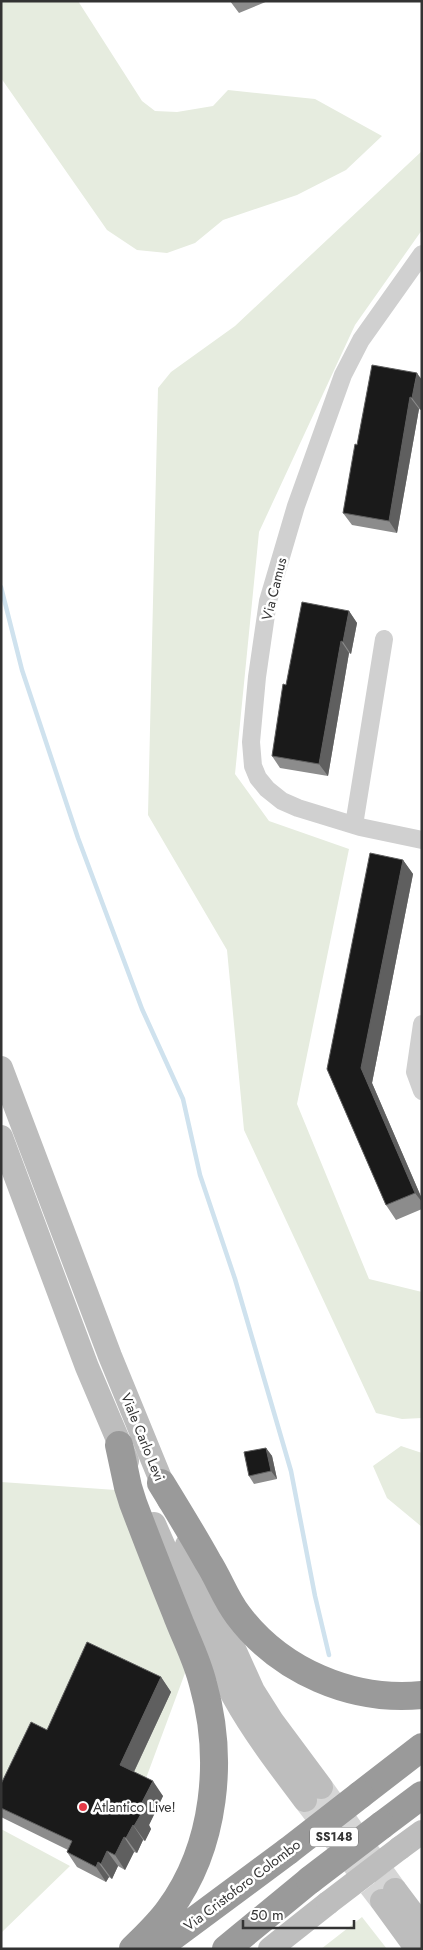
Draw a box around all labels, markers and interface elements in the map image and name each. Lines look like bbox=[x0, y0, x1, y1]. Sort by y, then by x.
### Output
street label: Via Camus bbox=[257, 555, 292, 622]
street label: Viale Carlo Levi bbox=[116, 1390, 170, 1484]
place label: Atlantico Live! bbox=[93, 1797, 176, 1817]
marker: Atlantico Live! bbox=[77, 1801, 89, 1813]
road number: SS148 bbox=[310, 1828, 358, 1846]
street label: Via Cristoforo Colombo bbox=[180, 1834, 305, 1935]
scale bar bbox=[243, 1898, 354, 1930]
text: 50 m bbox=[250, 1904, 284, 1926]

